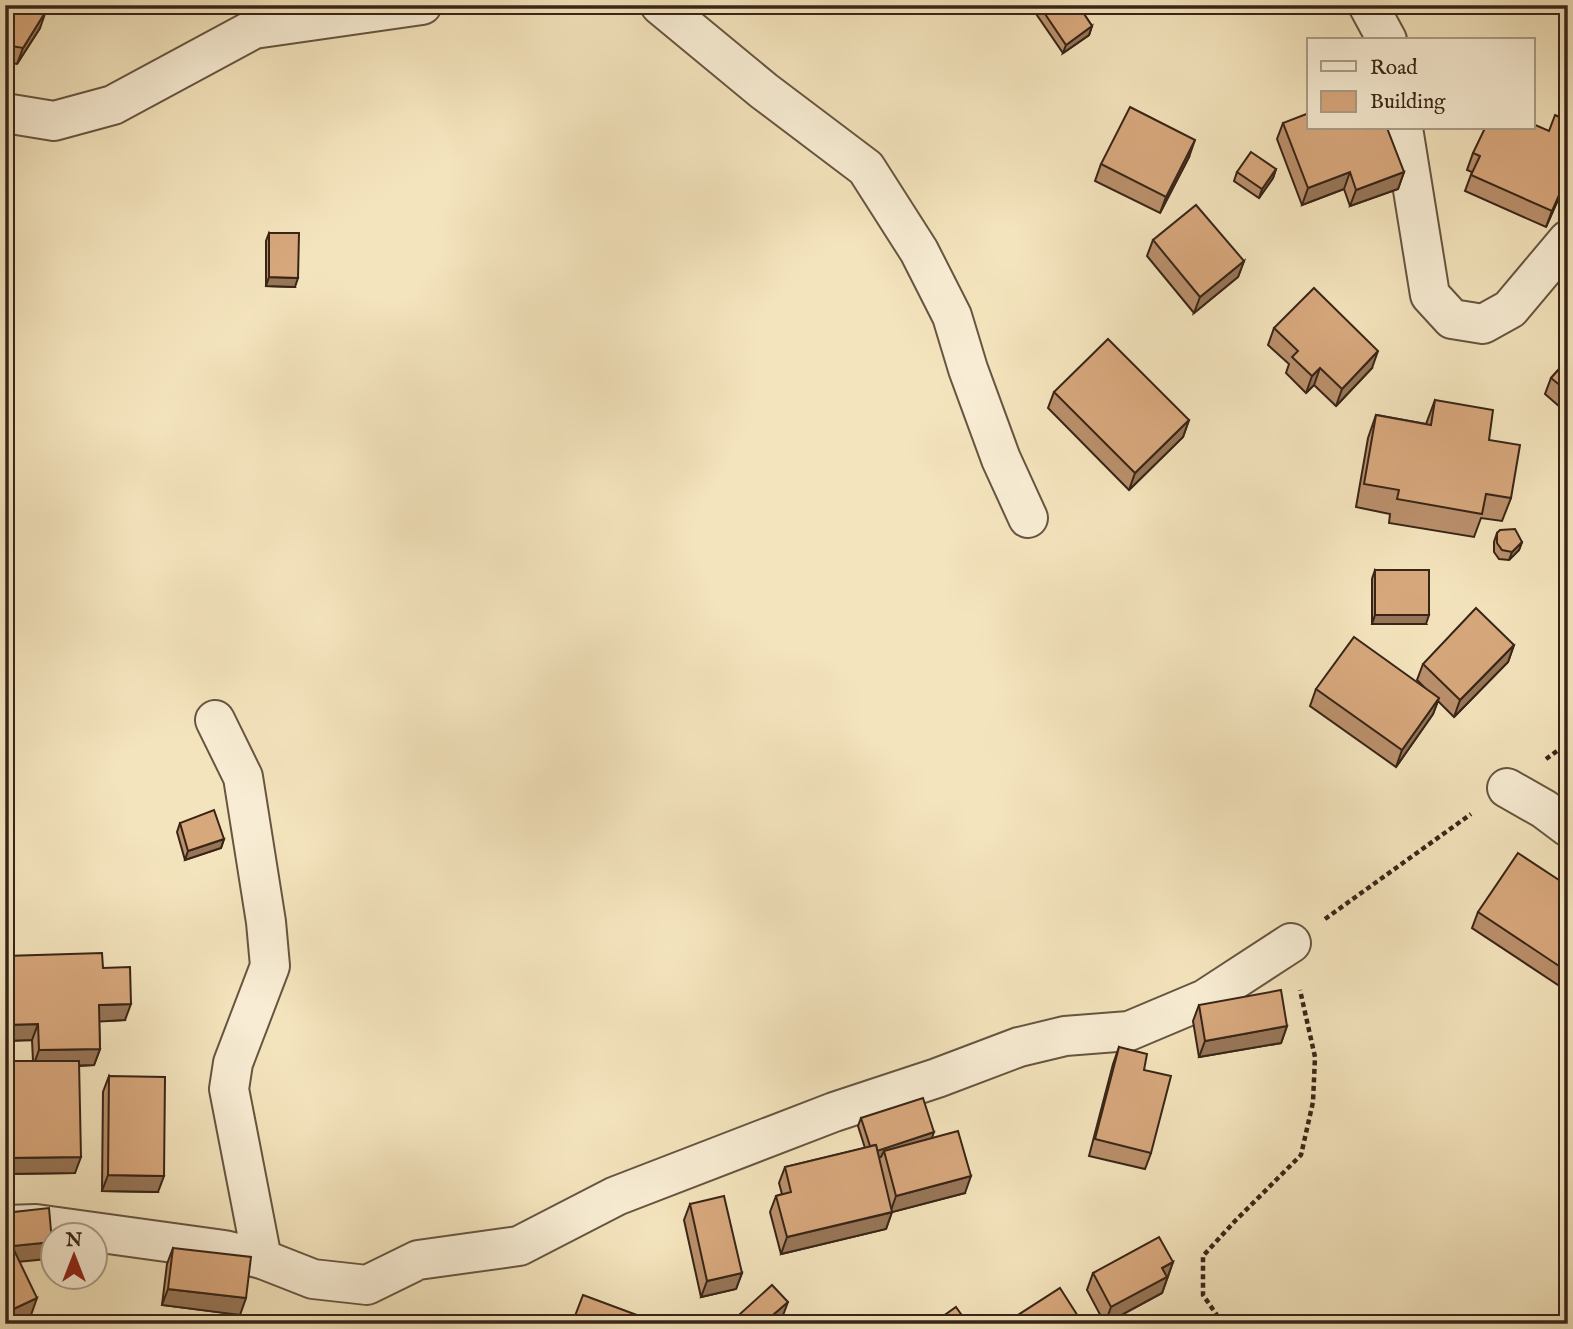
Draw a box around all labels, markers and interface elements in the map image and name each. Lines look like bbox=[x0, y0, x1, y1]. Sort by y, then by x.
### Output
legend bbox=[1307, 38, 1534, 130]
text: Road bbox=[1370, 55, 1418, 82]
text: Building bbox=[1370, 89, 1446, 116]
north arrow bbox=[38, 1220, 108, 1290]
text: N bbox=[65, 1229, 83, 1253]

